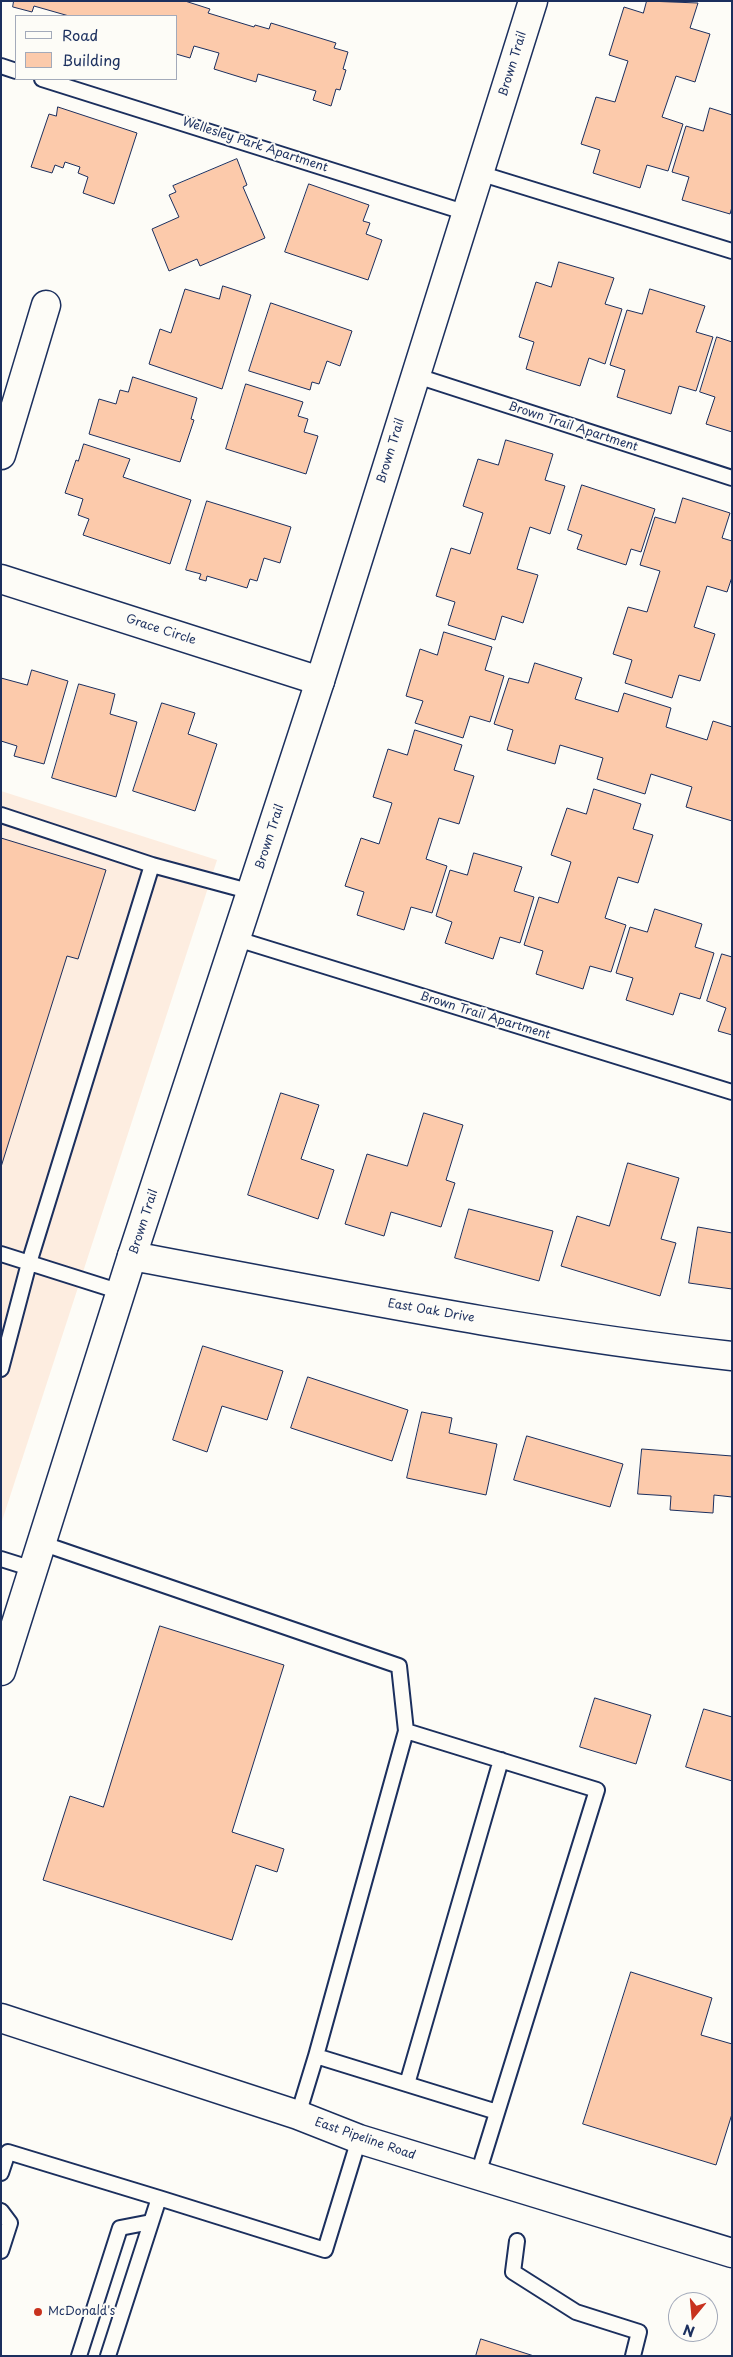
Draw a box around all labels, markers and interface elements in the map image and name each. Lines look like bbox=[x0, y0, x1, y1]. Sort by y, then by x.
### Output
legend bbox=[15, 15, 178, 80]
text: Road bbox=[62, 23, 98, 46]
street label: Brown Trail bbox=[496, 30, 530, 98]
text: Building bbox=[62, 48, 121, 71]
street label: Wellesley Park Apartment bbox=[180, 115, 330, 175]
street label: Brown Trail Apartment bbox=[506, 399, 640, 455]
street label: Brown Trail bbox=[374, 417, 408, 485]
street label: Grace Circle bbox=[124, 612, 198, 648]
street label: Brown Trail bbox=[253, 803, 287, 871]
street label: Brown Trail Apartment bbox=[418, 989, 552, 1043]
street label: Brown Trail bbox=[127, 1188, 161, 1256]
street label: East Oak Drive bbox=[387, 1296, 475, 1326]
street label: East Pipeline Road bbox=[313, 2115, 417, 2163]
north arrow bbox=[668, 2292, 718, 2342]
place label: McDonald's bbox=[48, 2305, 115, 2319]
marker: McDonald's bbox=[32, 2306, 44, 2318]
text: N bbox=[680, 2319, 697, 2343]

